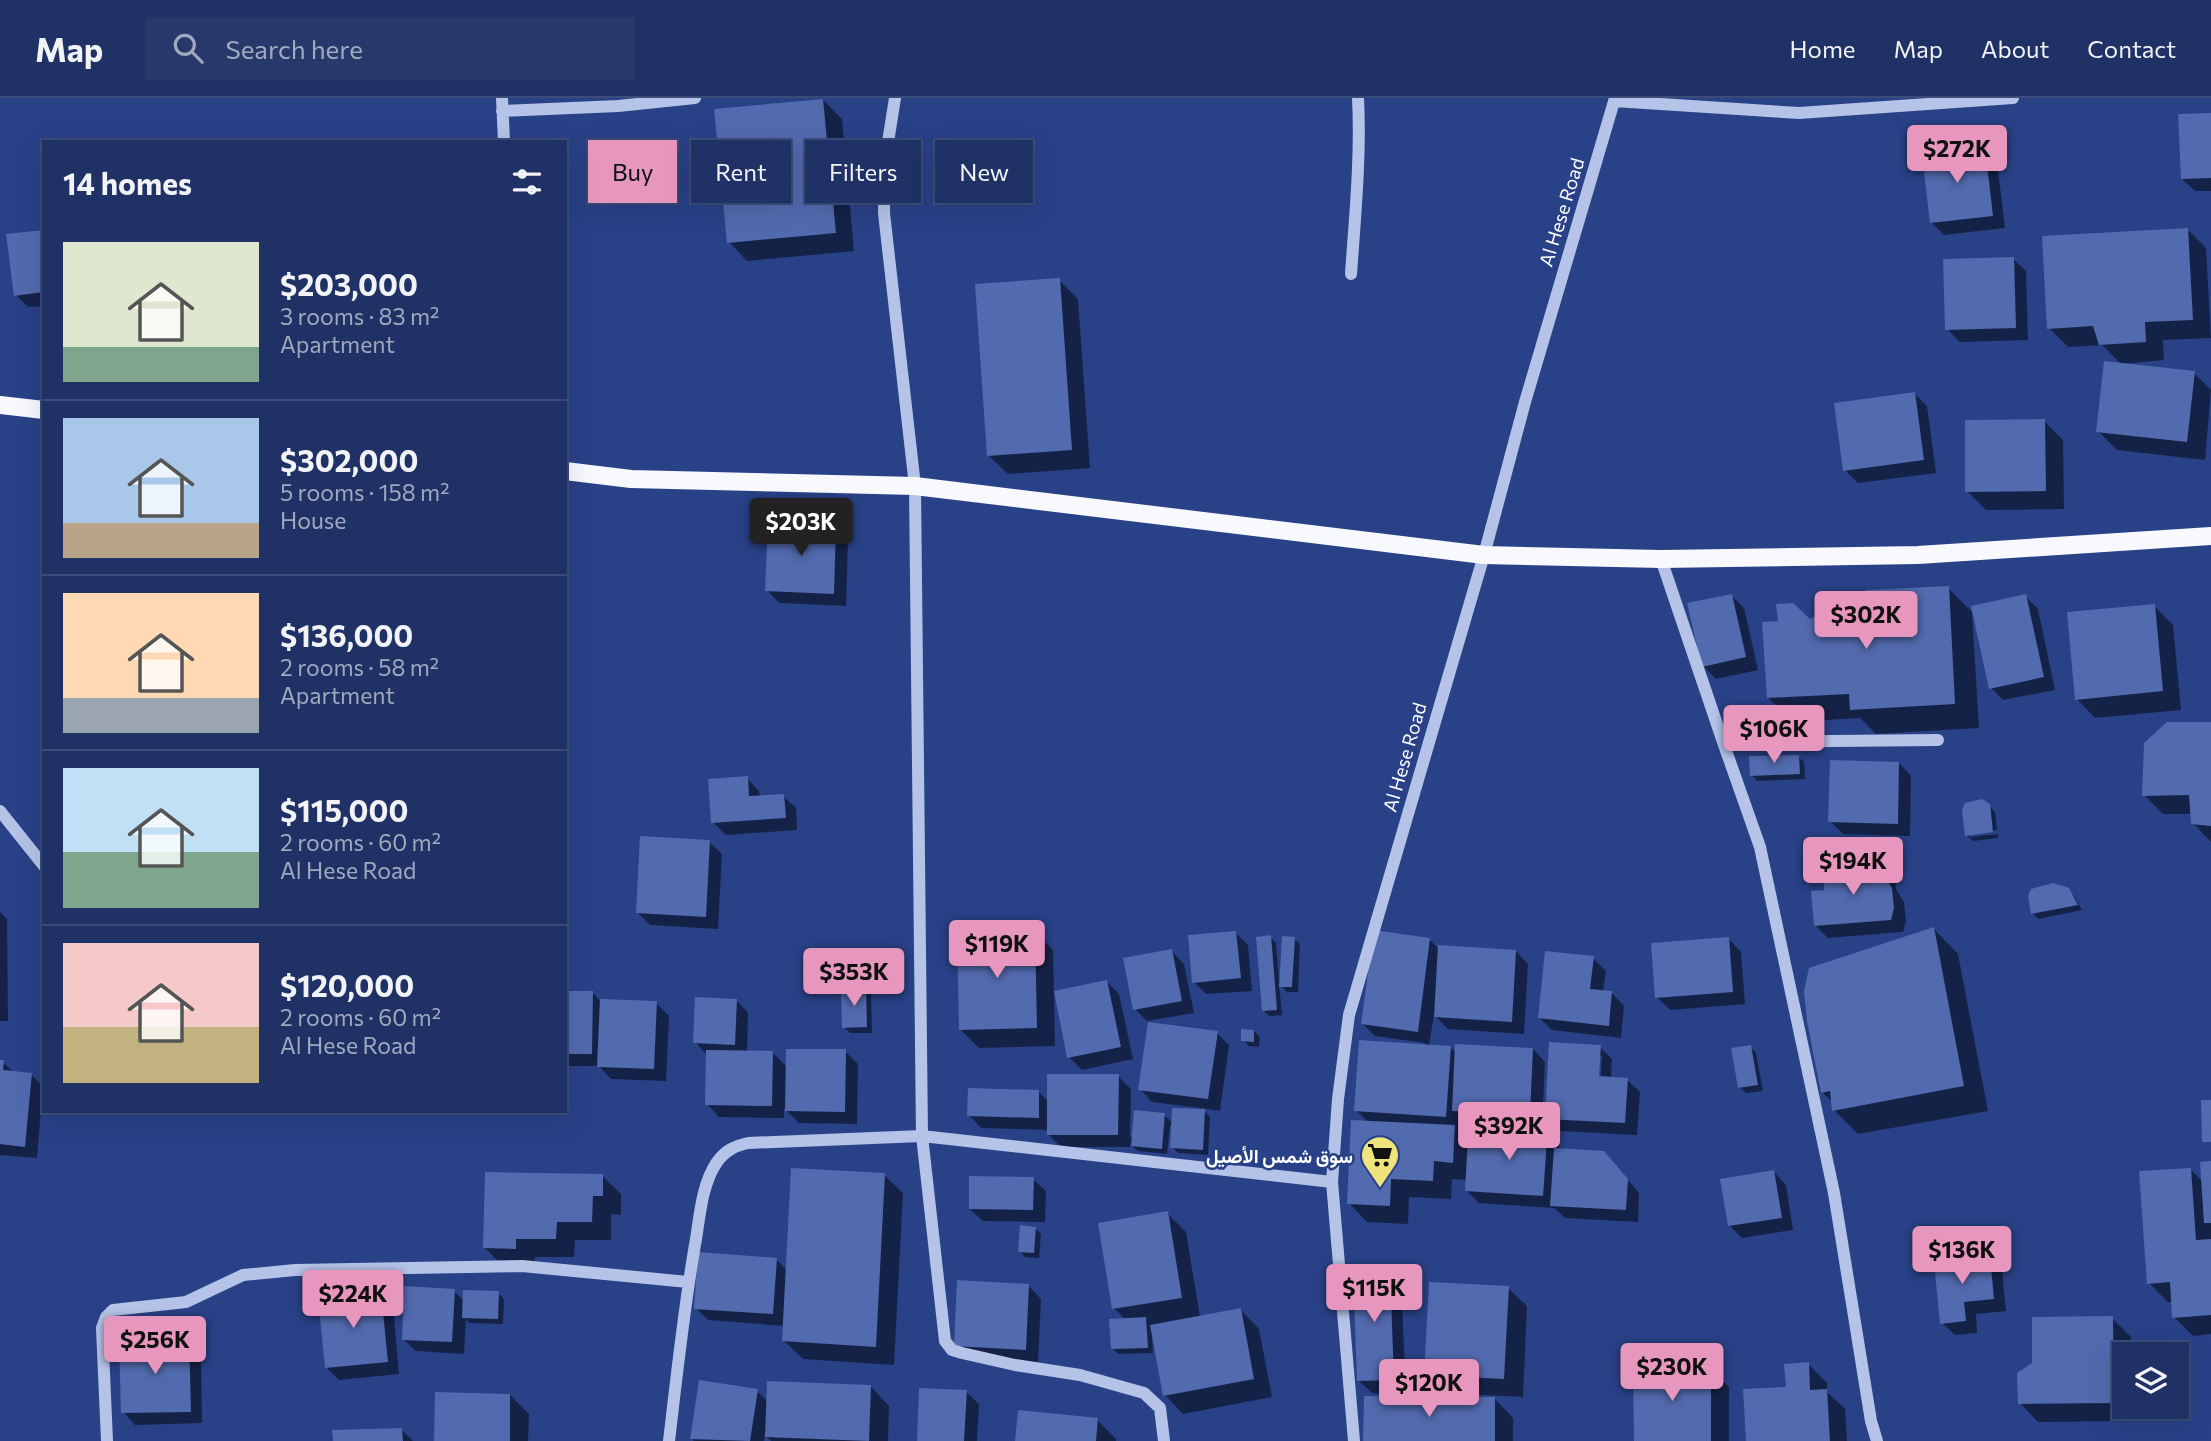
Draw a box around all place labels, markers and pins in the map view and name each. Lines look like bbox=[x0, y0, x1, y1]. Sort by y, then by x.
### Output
pin: $272K bbox=[1908, 126, 2006, 185]
pin: $203K bbox=[752, 498, 850, 558]
pin: $302K bbox=[1817, 592, 1915, 651]
pin: $106K bbox=[1725, 706, 1823, 765]
pin: $194K bbox=[1804, 838, 1902, 897]
pin: $119K bbox=[948, 920, 1046, 980]
pin: $353K bbox=[805, 948, 903, 1008]
pin: $392K bbox=[1460, 1102, 1558, 1162]
supermarket icon: سوق شمس الأصيل bbox=[1359, 1134, 1401, 1189]
place label: سوق شمس الأصيل bbox=[1206, 1144, 1353, 1169]
pin: $136K bbox=[1913, 1226, 2011, 1286]
pin: $115K bbox=[1325, 1264, 1423, 1324]
pin: $224K bbox=[304, 1270, 402, 1330]
pin: $256K bbox=[106, 1316, 204, 1376]
pin: $230K bbox=[1623, 1344, 1721, 1403]
pin: $120K bbox=[1380, 1360, 1478, 1419]

